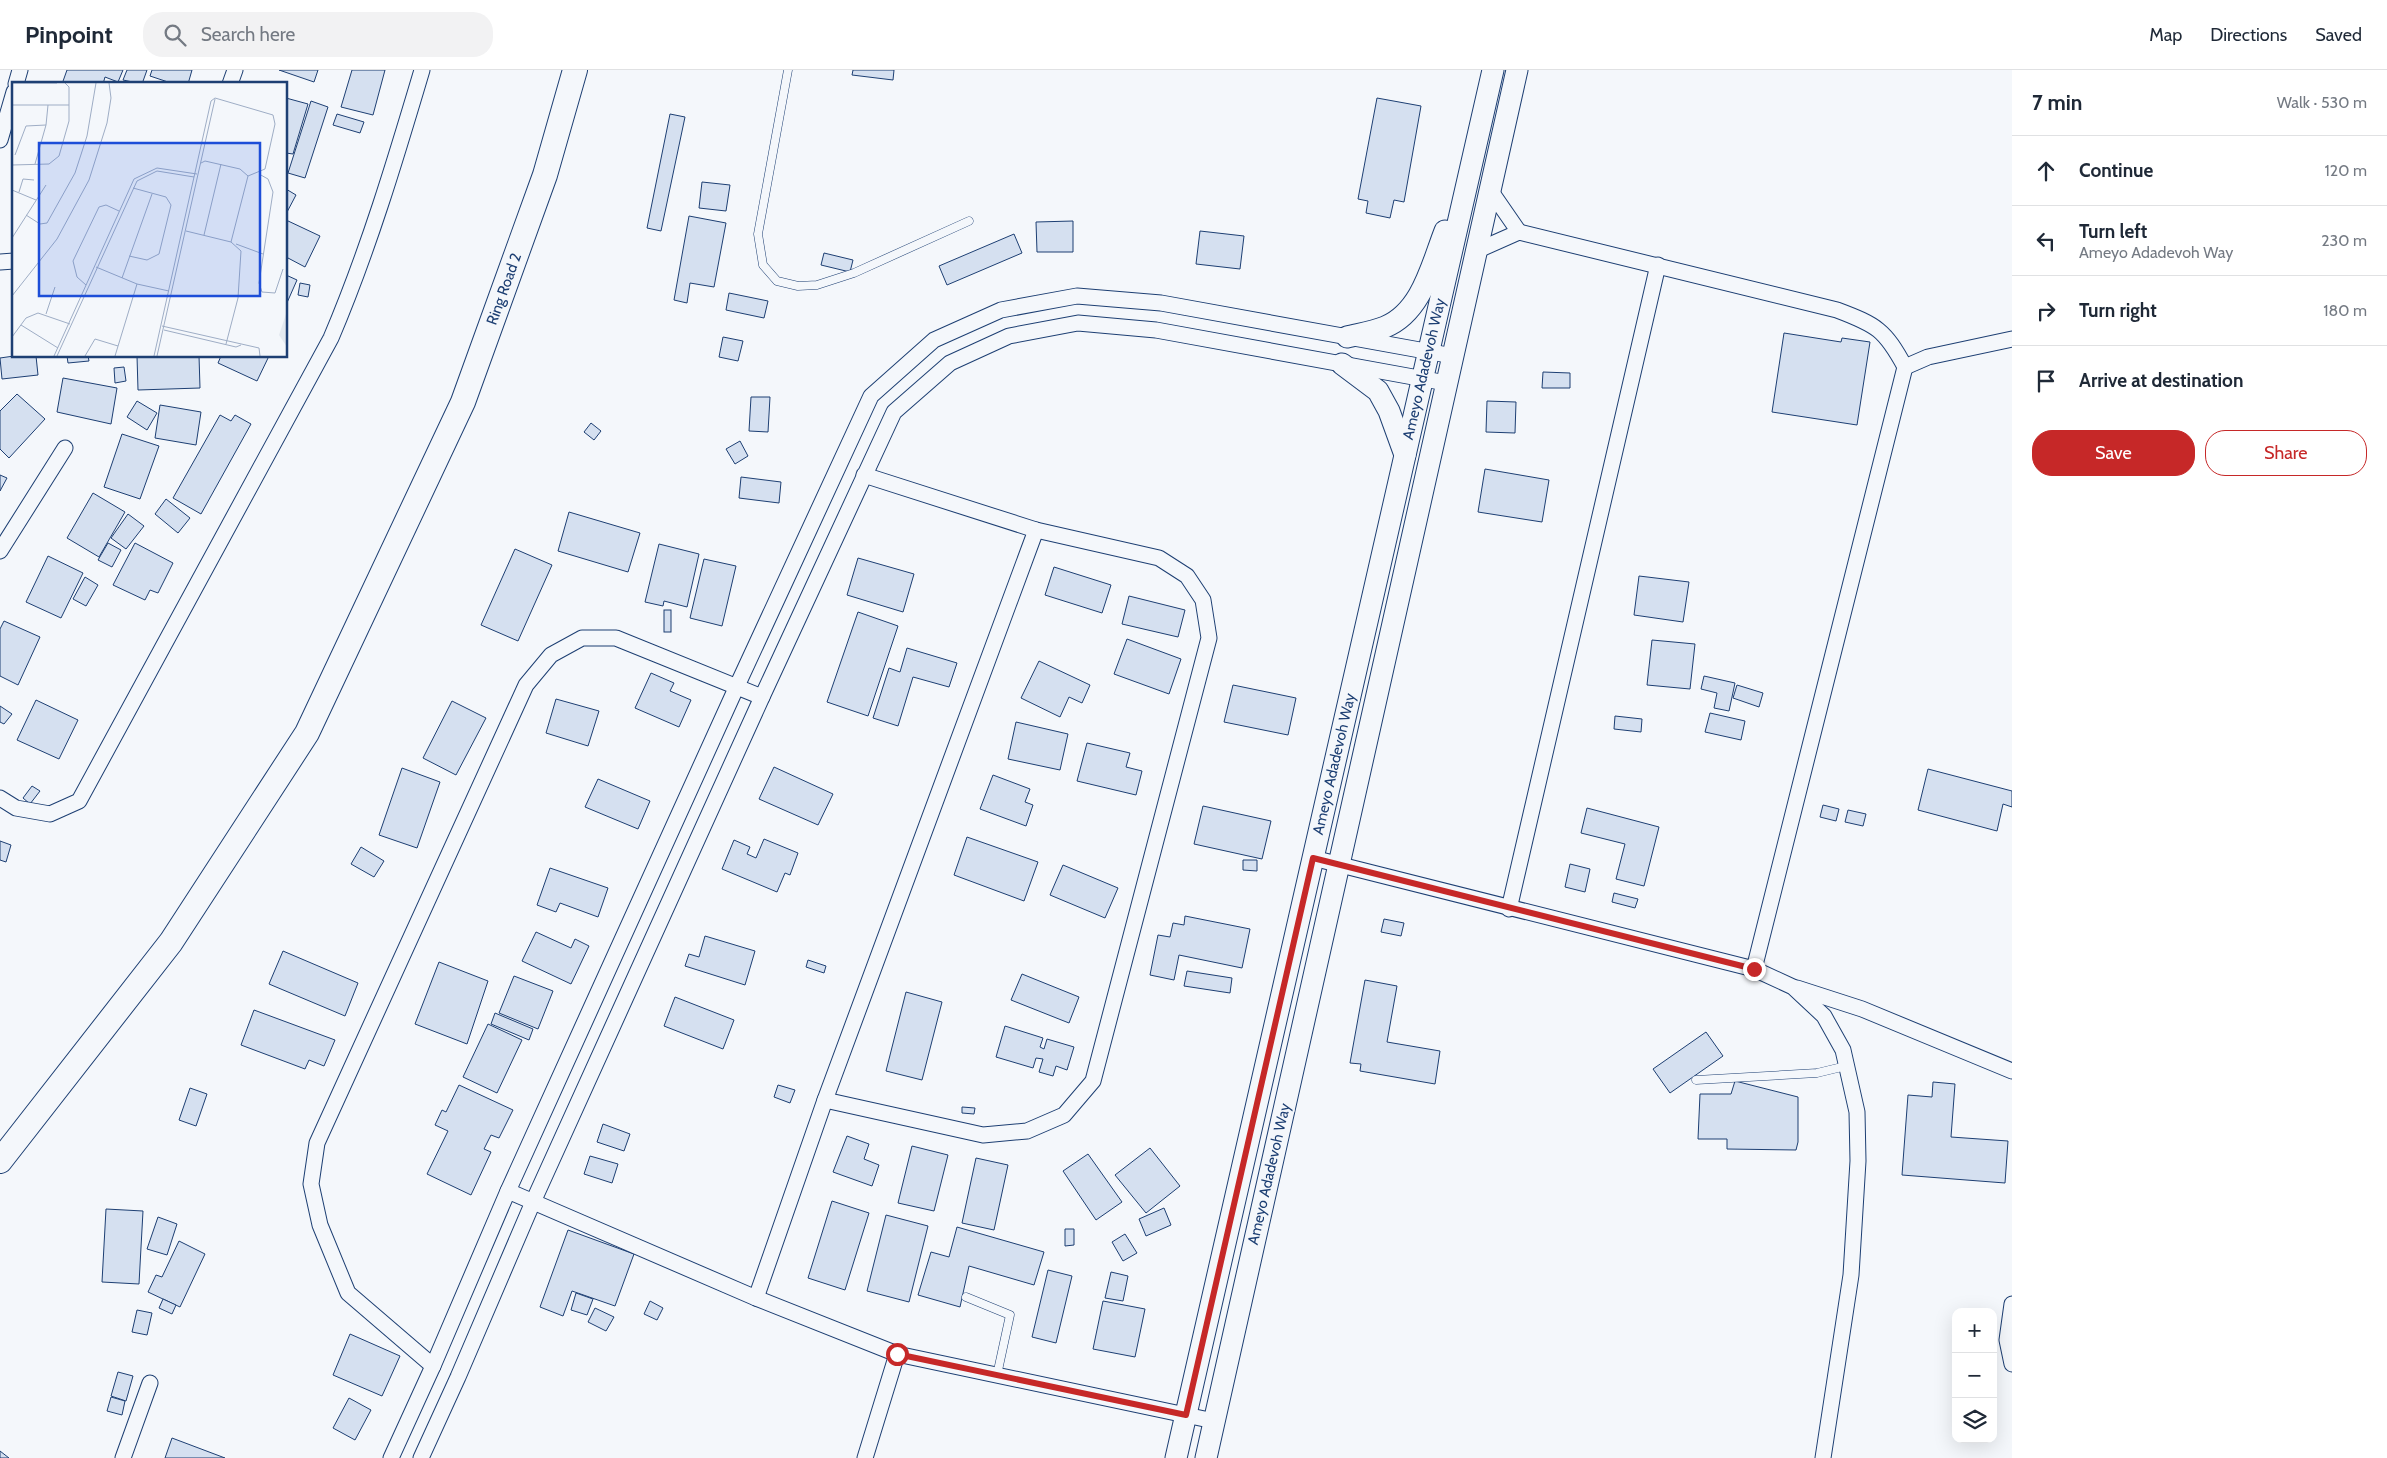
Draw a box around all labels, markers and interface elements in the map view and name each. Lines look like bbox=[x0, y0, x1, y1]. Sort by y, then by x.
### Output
search box bbox=[143, 12, 493, 57]
text: Pinpoint bbox=[25, 20, 113, 49]
icon: search bbox=[161, 21, 189, 49]
text: Search here bbox=[201, 23, 295, 46]
text: Map bbox=[2149, 24, 2182, 46]
text: Directions bbox=[2210, 24, 2287, 46]
text: Saved bbox=[2315, 24, 2362, 46]
inset map bbox=[12, 82, 288, 358]
text: 7 min bbox=[2032, 90, 2082, 115]
text: Walk · 530 m bbox=[2277, 93, 2367, 112]
icon: ahead bbox=[2032, 157, 2060, 185]
text: Continue bbox=[2079, 159, 2153, 182]
text: 120 m bbox=[2325, 161, 2367, 180]
text: Turn left bbox=[2079, 220, 2147, 243]
icon: left bbox=[2032, 227, 2060, 255]
text: 230 m bbox=[2321, 231, 2367, 250]
text: Ameyo Adadevoh Way bbox=[2079, 243, 2233, 262]
street label: Ring Road 2 bbox=[483, 250, 525, 327]
street label: Ameyo Adadevoh Way bbox=[1399, 296, 1449, 442]
icon: right bbox=[2032, 297, 2060, 325]
text: Turn right bbox=[2079, 299, 2157, 322]
text: 180 m bbox=[2323, 301, 2367, 320]
icon: arrive bbox=[2032, 367, 2060, 395]
text: Arrive at destination bbox=[2079, 369, 2243, 392]
button: Save bbox=[2032, 430, 2195, 476]
button: Share bbox=[2205, 430, 2367, 476]
street label: Ameyo Adadevoh Way bbox=[1309, 691, 1359, 837]
route end bbox=[1743, 958, 1766, 981]
street label: Ameyo Adadevoh Way bbox=[1244, 1101, 1294, 1247]
map controls bbox=[1952, 1308, 1997, 1443]
button: + bbox=[1952, 1308, 1997, 1353]
route start bbox=[886, 1343, 909, 1366]
button: − bbox=[1952, 1353, 1997, 1398]
button: layers bbox=[1952, 1398, 1997, 1443]

